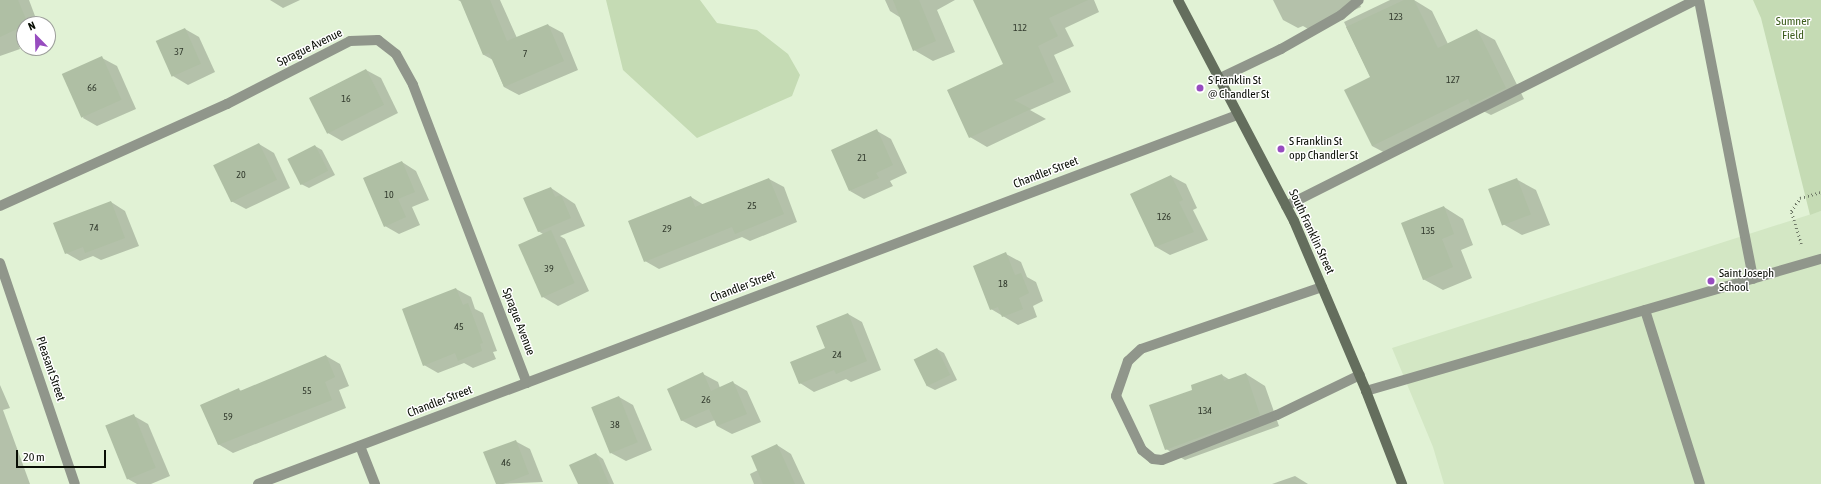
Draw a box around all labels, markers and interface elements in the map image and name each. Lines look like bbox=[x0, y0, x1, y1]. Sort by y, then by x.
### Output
house number: 123 bbox=[1389, 11, 1403, 23]
park label: Sumner Field bbox=[1776, 15, 1810, 43]
north arrow bbox=[16, 16, 56, 56]
text: N bbox=[26, 19, 37, 33]
house number: 112 bbox=[1013, 22, 1027, 34]
street label: Sprague Avenue bbox=[275, 26, 345, 70]
house number: 37 bbox=[174, 46, 184, 58]
house number: 7 bbox=[523, 48, 527, 60]
place label: S Franklin St @ Chandler St bbox=[1208, 74, 1269, 102]
house number: 127 bbox=[1446, 74, 1460, 86]
house number: 66 bbox=[87, 82, 97, 94]
marker: S Franklin St @ Chandler St bbox=[1195, 83, 1205, 93]
house number: 16 bbox=[341, 93, 351, 105]
place label: S Franklin St opp Chandler St bbox=[1289, 135, 1358, 163]
marker: S Franklin St opp Chandler St bbox=[1276, 144, 1286, 154]
house number: 21 bbox=[857, 152, 867, 164]
street label: Chandler Street bbox=[1012, 154, 1080, 192]
house number: 20 bbox=[236, 169, 246, 181]
street label: South Franklin Street bbox=[1285, 187, 1337, 277]
house number: 10 bbox=[384, 189, 394, 201]
house number: 25 bbox=[747, 200, 757, 212]
house number: 126 bbox=[1157, 211, 1171, 223]
house number: 74 bbox=[89, 222, 99, 234]
house number: 29 bbox=[662, 223, 672, 235]
house number: 135 bbox=[1421, 225, 1435, 237]
house number: 39 bbox=[544, 263, 554, 275]
place label: Saint Joseph School bbox=[1719, 267, 1774, 295]
street label: Chandler Street bbox=[709, 268, 777, 306]
marker: Saint Joseph School bbox=[1706, 276, 1716, 286]
house number: 18 bbox=[998, 278, 1008, 290]
street label: Sprague Avenue bbox=[499, 286, 537, 358]
house number: 45 bbox=[454, 321, 464, 333]
street label: Pleasant Street bbox=[32, 335, 68, 403]
house number: 24 bbox=[832, 349, 842, 361]
street label: Chandler Street bbox=[406, 383, 474, 421]
house number: 55 bbox=[302, 385, 312, 397]
house number: 26 bbox=[701, 394, 711, 406]
house number: 134 bbox=[1198, 405, 1212, 417]
house number: 59 bbox=[223, 411, 233, 423]
house number: 38 bbox=[610, 419, 620, 431]
scale bar bbox=[18, 442, 108, 468]
text: 20 m bbox=[23, 450, 45, 464]
house number: 46 bbox=[501, 457, 511, 469]

